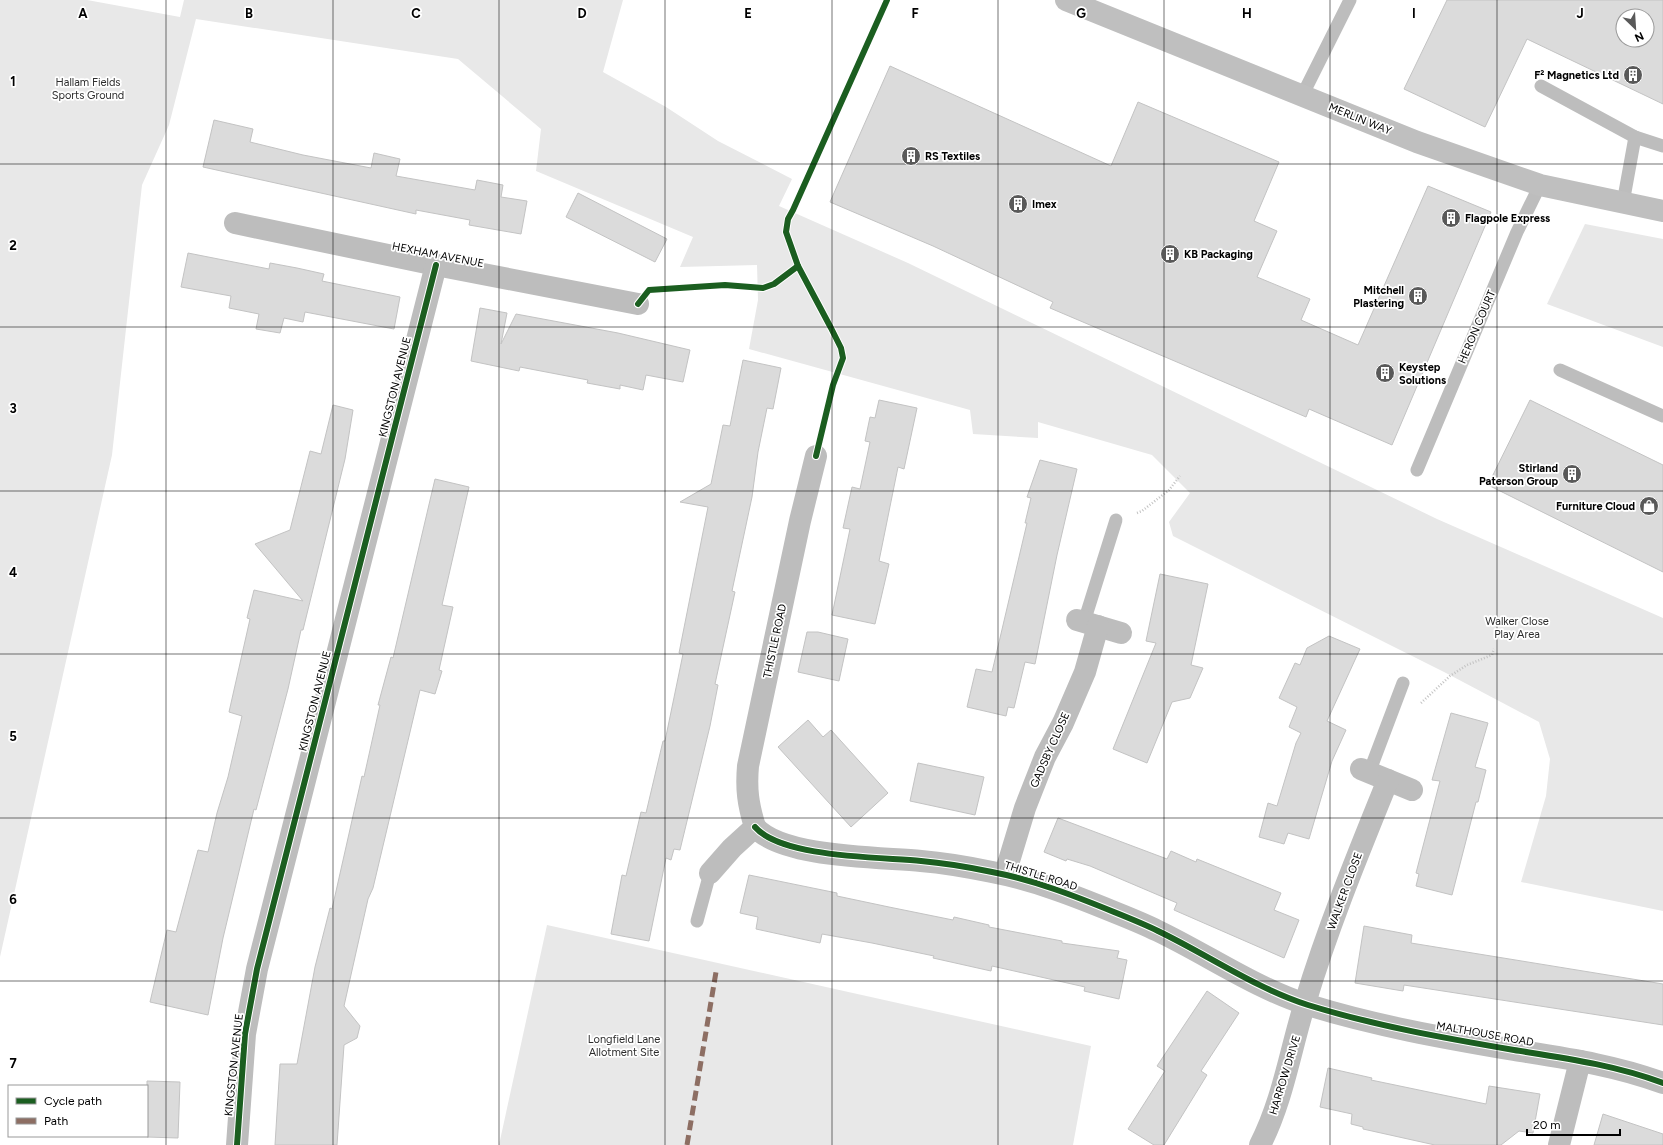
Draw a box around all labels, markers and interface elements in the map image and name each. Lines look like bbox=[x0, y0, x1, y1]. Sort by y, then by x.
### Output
text: A bbox=[78, 6, 88, 21]
text: B bbox=[245, 6, 253, 21]
text: C bbox=[411, 6, 421, 21]
text: D bbox=[577, 6, 587, 21]
text: E bbox=[744, 6, 752, 21]
text: F bbox=[911, 6, 919, 21]
text: G bbox=[1076, 6, 1086, 21]
text: H bbox=[1242, 6, 1252, 21]
text: I bbox=[1412, 6, 1416, 21]
text: J bbox=[1576, 6, 1584, 21]
north arrow bbox=[1615, 8, 1655, 48]
text: N bbox=[1632, 29, 1646, 44]
building icon: F² Magnetics Ltd bbox=[1622, 64, 1644, 86]
place label: F² Magnetics Ltd bbox=[1534, 69, 1619, 82]
text: 1 bbox=[10, 74, 16, 89]
park label: Hallam Fields Sports Ground bbox=[52, 76, 124, 102]
street label: MERLIN WAY bbox=[1327, 100, 1394, 138]
building icon: RS Textiles bbox=[900, 145, 922, 167]
place label: RS Textiles bbox=[925, 150, 980, 163]
building icon: Imex bbox=[1007, 193, 1029, 215]
place label: Imex bbox=[1032, 198, 1057, 211]
building icon: Flagpole Express bbox=[1440, 207, 1462, 229]
place label: Flagpole Express bbox=[1465, 212, 1550, 225]
text: 2 bbox=[9, 238, 17, 253]
street label: HEXHAM AVENUE bbox=[391, 240, 485, 270]
building icon: KB Packaging bbox=[1159, 243, 1181, 265]
place label: KB Packaging bbox=[1184, 248, 1253, 261]
place label: Mitchell Plastering bbox=[1353, 284, 1404, 310]
building icon: Mitchell Plastering bbox=[1407, 285, 1429, 307]
street label: HERON COURT bbox=[1456, 288, 1498, 366]
street label: KINGSTON AVENUE bbox=[376, 335, 414, 439]
place label: Keystep Solutions bbox=[1399, 361, 1446, 387]
building icon: Keystep Solutions bbox=[1374, 362, 1396, 384]
text: 3 bbox=[9, 401, 17, 416]
place label: Stirland Paterson Group bbox=[1479, 462, 1558, 488]
building icon: Stirland Paterson Group bbox=[1561, 463, 1583, 485]
shop icon: Furniture Cloud bbox=[1638, 495, 1660, 517]
place label: Furniture Cloud bbox=[1556, 500, 1635, 513]
text: 4 bbox=[9, 565, 17, 580]
street label: THISTLE ROAD bbox=[761, 602, 789, 679]
park label: Walker Close Play Area bbox=[1485, 615, 1549, 641]
street label: KINGSTON AVENUE bbox=[296, 649, 334, 753]
street label: GADSBY CLOSE bbox=[1028, 710, 1072, 790]
text: 5 bbox=[9, 729, 17, 744]
street label: WALKER CLOSE bbox=[1325, 851, 1365, 931]
street label: THISTLE ROAD bbox=[1003, 859, 1079, 893]
text: 6 bbox=[9, 892, 17, 907]
street label: KINGSTON AVENUE bbox=[222, 1013, 246, 1117]
street label: MALTHOUSE ROAD bbox=[1435, 1019, 1535, 1049]
park label: Longfield Lane Allotment Site bbox=[588, 1033, 660, 1059]
street label: HARROW DRIVE bbox=[1267, 1034, 1303, 1116]
text: 7 bbox=[9, 1056, 17, 1071]
legend bbox=[8, 1085, 148, 1137]
text: Cycle path bbox=[44, 1094, 102, 1108]
scale bar bbox=[1527, 1111, 1620, 1137]
text: Path bbox=[44, 1114, 68, 1128]
text: 20 m bbox=[1533, 1118, 1561, 1132]

